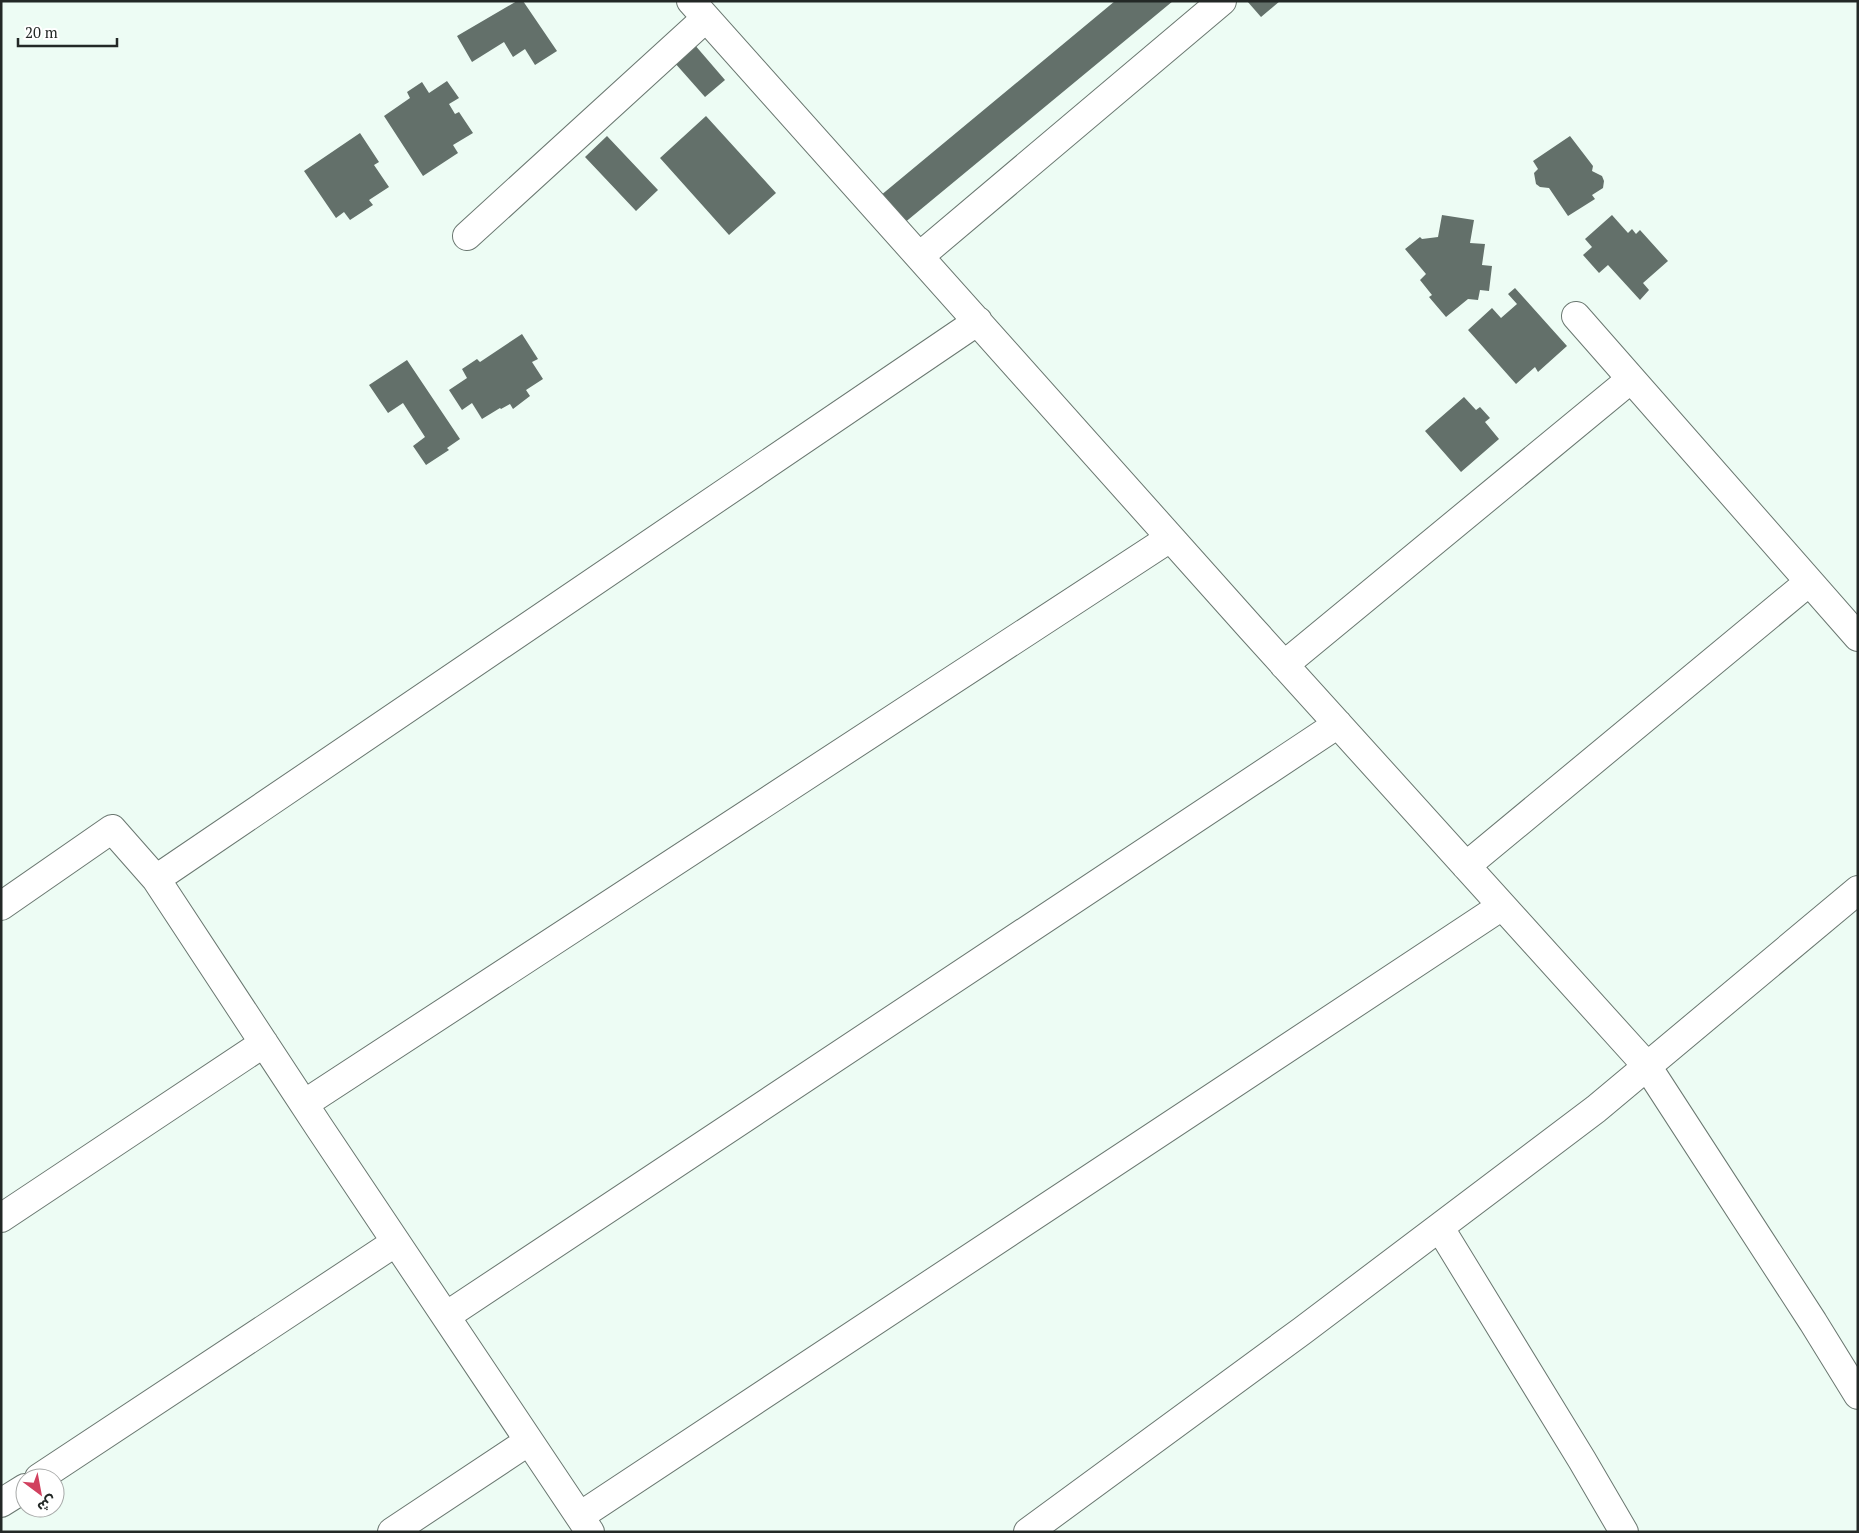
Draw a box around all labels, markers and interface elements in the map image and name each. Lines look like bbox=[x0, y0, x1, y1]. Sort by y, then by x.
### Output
scale bar bbox=[18, 15, 116, 47]
text: 20 m bbox=[25, 22, 58, 42]
north arrow bbox=[15, 1468, 65, 1518]
text: ش bbox=[34, 1491, 60, 1518]

